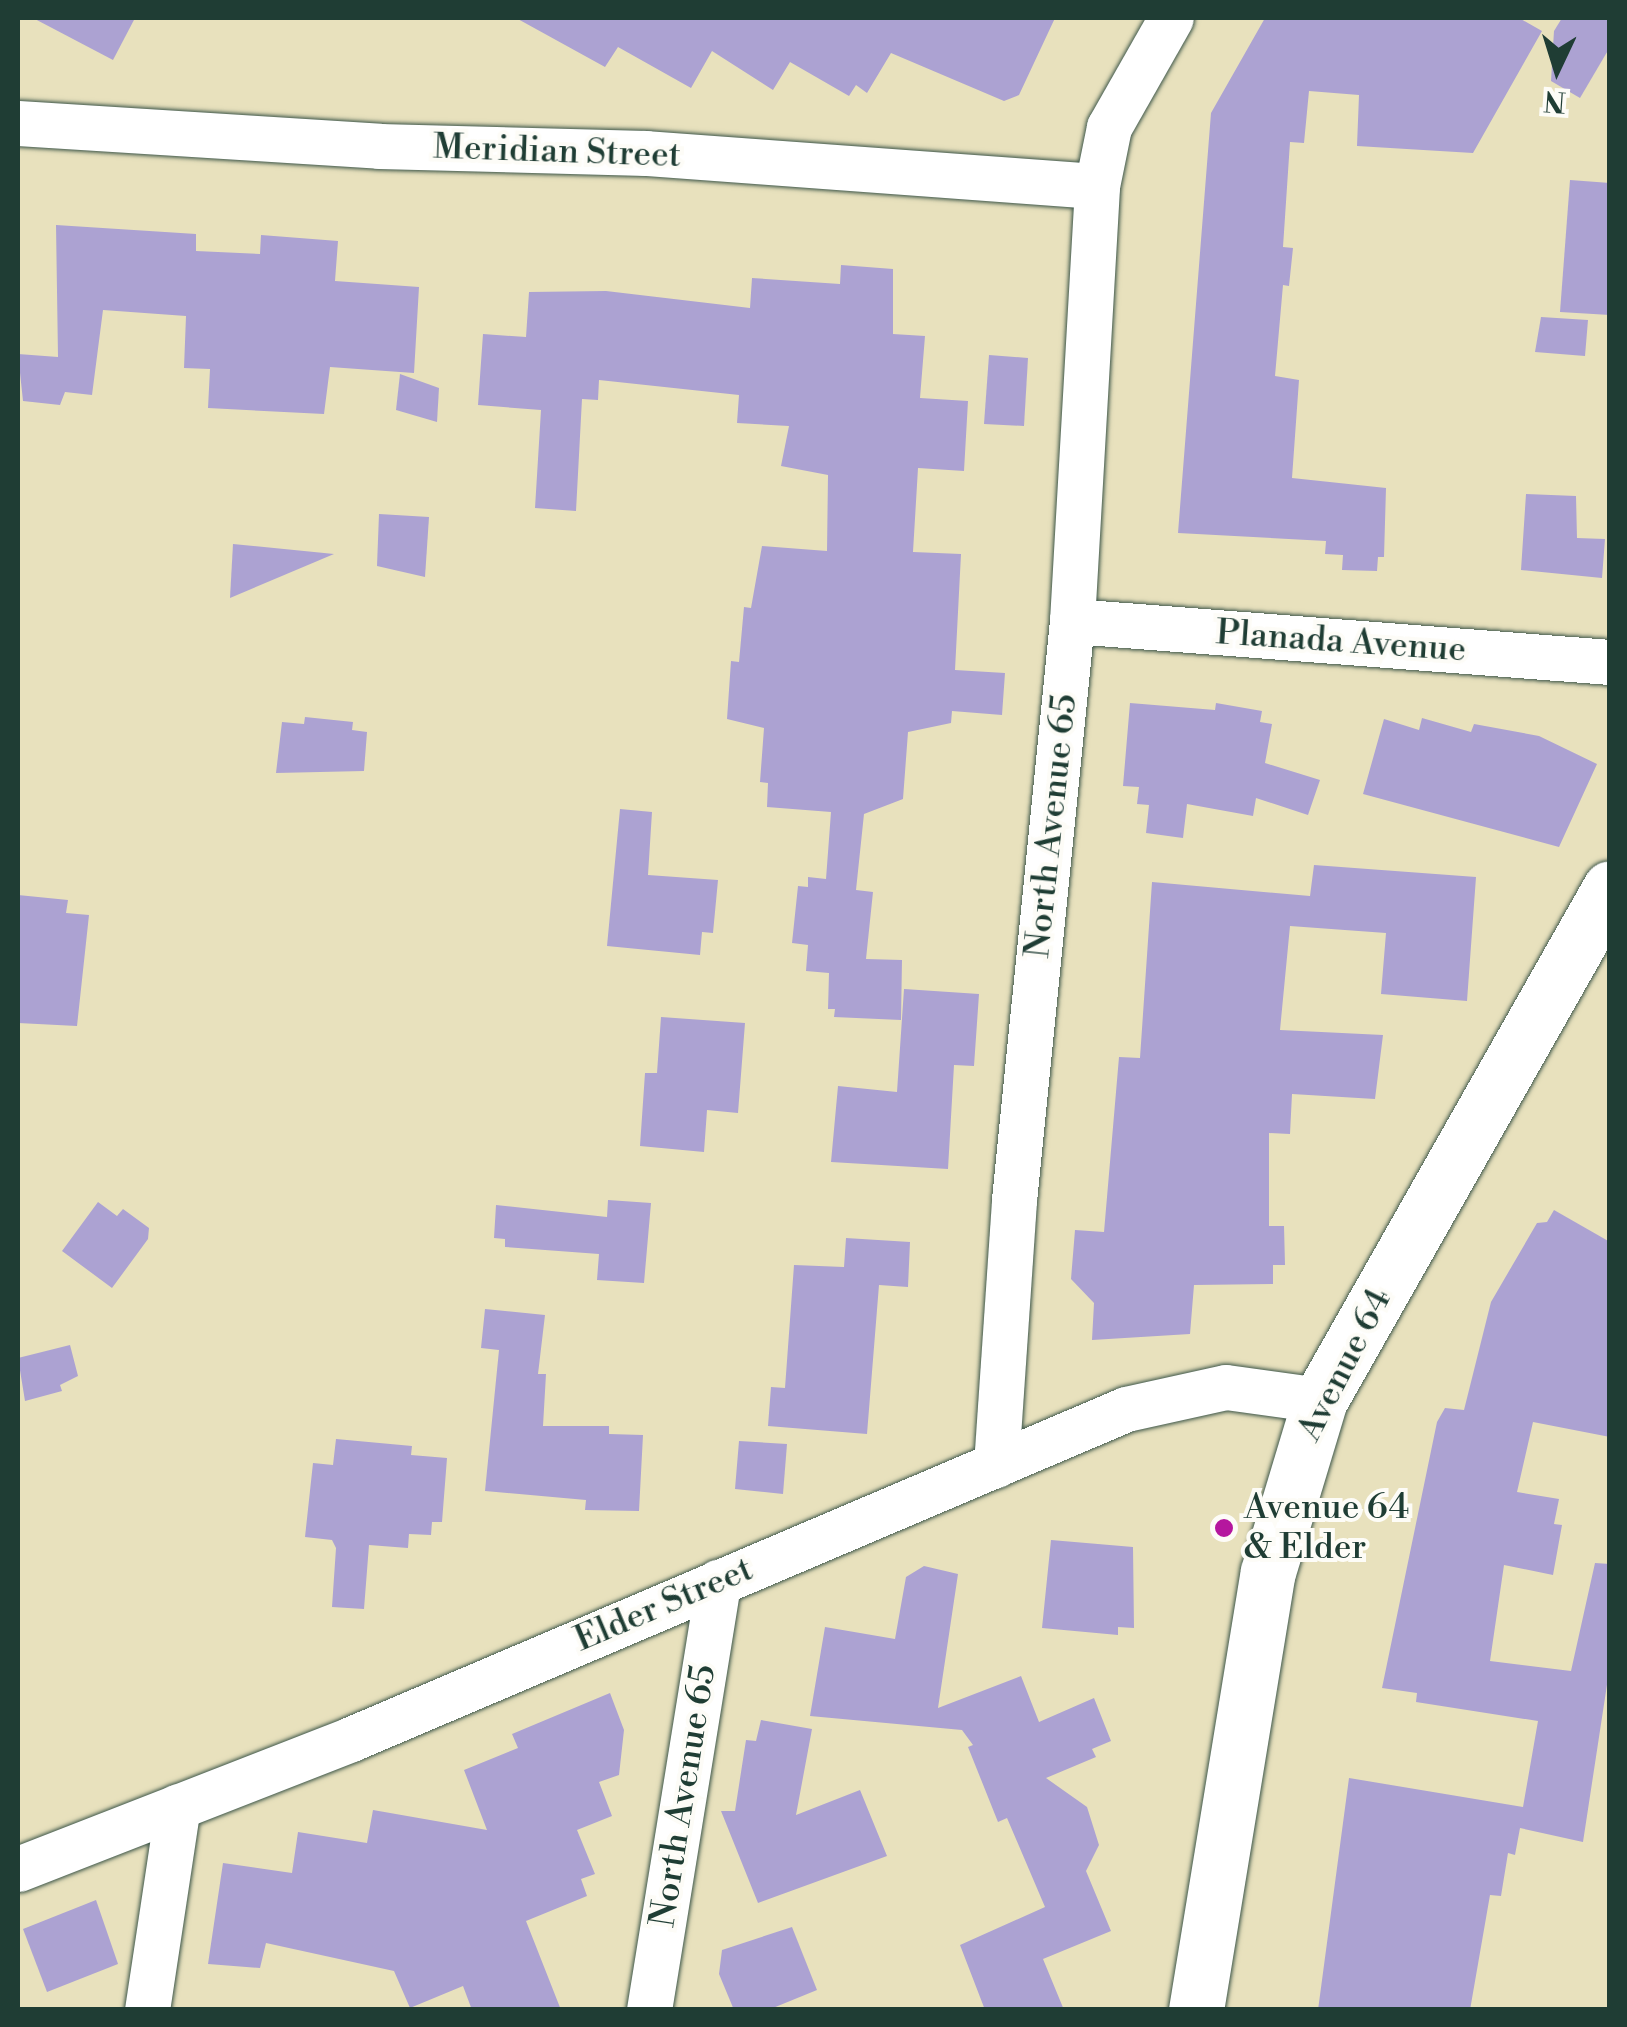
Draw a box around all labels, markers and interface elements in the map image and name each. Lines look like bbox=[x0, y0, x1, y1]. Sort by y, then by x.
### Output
north arrow bbox=[1507, 20, 1607, 120]
text: N bbox=[1543, 82, 1567, 119]
street label: Meridian Street bbox=[432, 127, 682, 177]
street label: Planada Avenue bbox=[1214, 612, 1468, 672]
street label: North Avenue 65 bbox=[1017, 692, 1087, 960]
street label: Avenue 64 bbox=[1289, 1282, 1401, 1448]
place label: Avenue 64 & Elder bbox=[1244, 1487, 1409, 1569]
marker: Avenue 64 & Elder bbox=[1213, 1517, 1235, 1539]
street label: Elder Street bbox=[569, 1549, 759, 1661]
street label: North Avenue 65 bbox=[643, 1662, 725, 1930]

